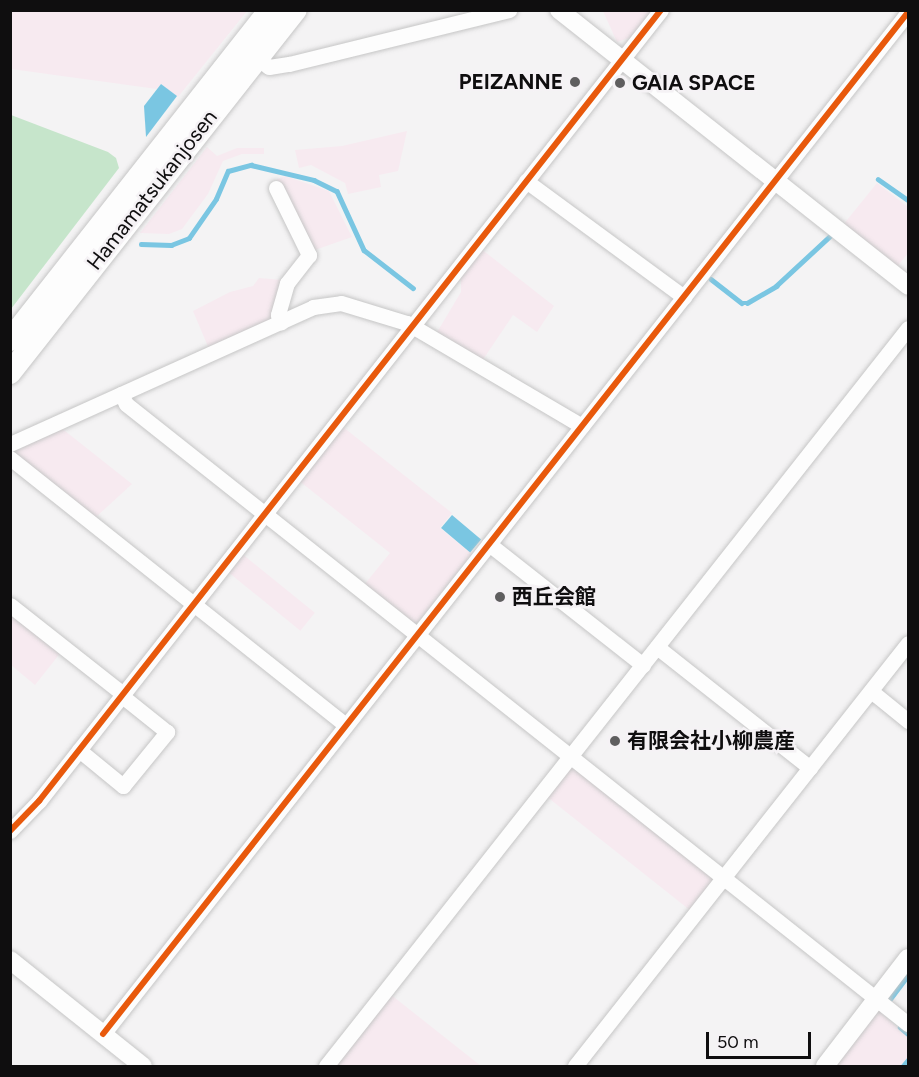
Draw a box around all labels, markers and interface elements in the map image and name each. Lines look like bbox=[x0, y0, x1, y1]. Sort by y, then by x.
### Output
place label: PEIZANNE bbox=[459, 69, 563, 95]
place label: GAIA SPACE bbox=[632, 70, 756, 96]
marker: PEIZANNE bbox=[568, 75, 582, 89]
marker: GAIA SPACE bbox=[613, 76, 627, 90]
street label: Hamamatsukanjosen bbox=[82, 105, 222, 275]
place label: 西丘会館 bbox=[512, 584, 596, 610]
marker: 西丘会館 bbox=[493, 590, 507, 604]
place label: 有限会社小柳農産 bbox=[627, 728, 795, 754]
marker: 有限会社小柳農産 bbox=[608, 734, 622, 748]
scale bar bbox=[709, 1020, 814, 1058]
text: 50 m bbox=[717, 1031, 759, 1053]

